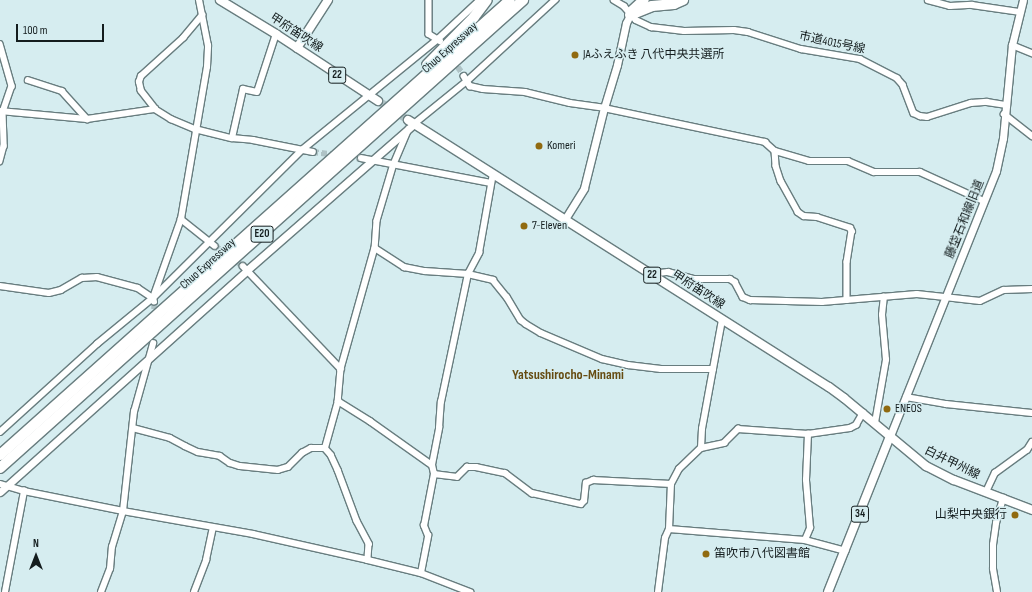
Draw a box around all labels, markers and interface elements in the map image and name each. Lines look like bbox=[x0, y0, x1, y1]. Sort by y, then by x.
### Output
street label: 甲府笛吹線 bbox=[267, 11, 325, 55]
scale bar bbox=[18, 16, 106, 42]
street label: Chuo Expressway bbox=[419, 19, 481, 77]
text: 100 m bbox=[23, 23, 48, 38]
street label: 市道4015号線 bbox=[798, 29, 866, 57]
place label: JAふえふき 八代中央共選所 bbox=[583, 48, 725, 62]
marker: JAふえふき 八代中央共選所 bbox=[570, 50, 580, 60]
road number: 22 bbox=[328, 66, 346, 84]
place label: Komeri bbox=[547, 139, 575, 153]
marker: Komeri bbox=[534, 141, 544, 151]
street label: 藤垈石和線旧道 bbox=[943, 177, 987, 261]
place label: 7-Eleven bbox=[532, 219, 567, 233]
marker: 7-Eleven bbox=[519, 221, 529, 231]
road number: E20 bbox=[250, 225, 274, 243]
street label: Chuo Expressway bbox=[177, 235, 239, 293]
road number: 22 bbox=[643, 266, 661, 284]
street label: 甲府笛吹線 bbox=[669, 268, 727, 312]
district label: Yatsushirocho-Minami bbox=[512, 367, 624, 383]
place label: ENEOS bbox=[895, 402, 922, 416]
marker: ENEOS bbox=[882, 404, 892, 414]
street label: 白井甲州線 bbox=[922, 443, 982, 483]
road number: 34 bbox=[850, 505, 870, 523]
place label: 山梨中央銀行 bbox=[935, 508, 1007, 522]
marker: 山梨中央銀行 bbox=[1010, 510, 1020, 520]
north arrow bbox=[16, 536, 56, 576]
text: N bbox=[33, 537, 39, 550]
place label: 笛吹市八代図書館 bbox=[714, 547, 810, 561]
marker: 笛吹市八代図書館 bbox=[701, 549, 711, 559]

